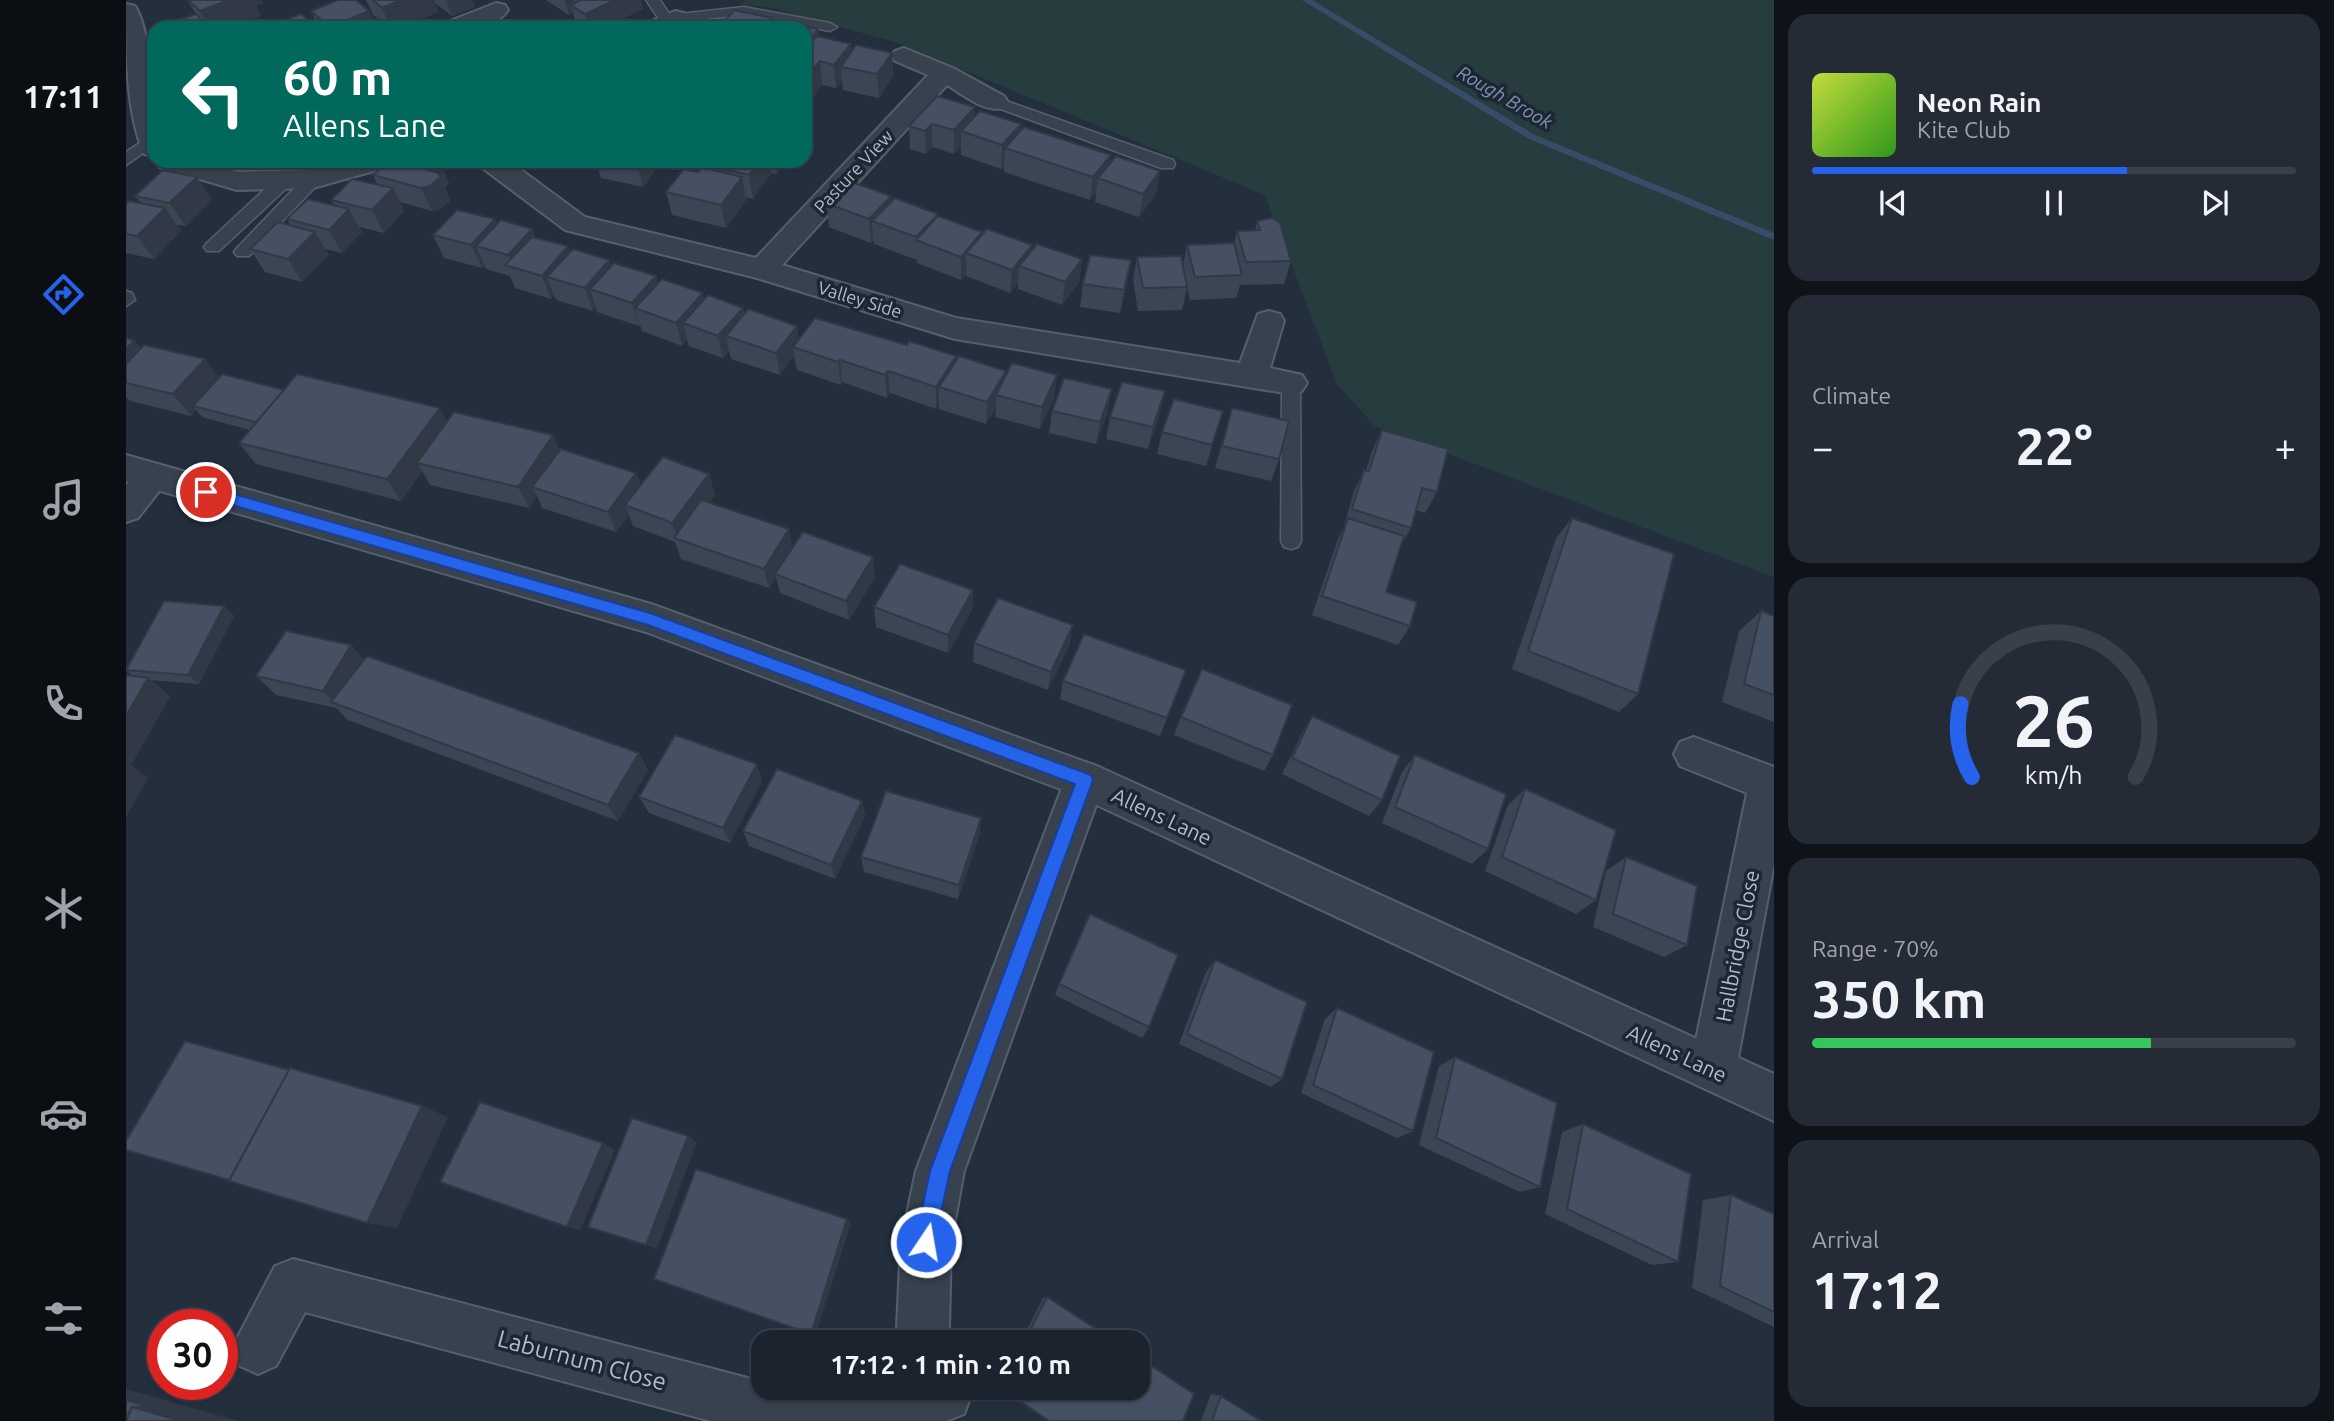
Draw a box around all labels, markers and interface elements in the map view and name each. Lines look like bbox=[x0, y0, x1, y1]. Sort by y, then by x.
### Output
icon: left bbox=[168, 49, 259, 140]
text: 60 m bbox=[283, 49, 392, 104]
water label: Rough Brook bbox=[1453, 61, 1557, 133]
text: 17:11 bbox=[23, 78, 103, 114]
text: Neon Rain bbox=[1917, 88, 2042, 117]
text: Allens Lane bbox=[283, 107, 446, 143]
text: Kite Club bbox=[1917, 117, 2011, 142]
street label: Pasture View bbox=[809, 125, 897, 217]
icon: previous bbox=[1874, 184, 1912, 222]
icon: pause bbox=[2035, 184, 2073, 222]
icon: next bbox=[2196, 184, 2234, 222]
icon: directions bbox=[39, 270, 88, 319]
street label: Valley Side bbox=[816, 277, 904, 321]
text: Climate bbox=[1812, 383, 1891, 408]
text: 22° bbox=[2015, 417, 2093, 475]
text: − bbox=[1812, 426, 1833, 468]
text: + bbox=[2275, 426, 2296, 468]
pin bbox=[176, 462, 236, 522]
icon: arrive bbox=[187, 473, 225, 511]
icon: music bbox=[39, 475, 88, 524]
icon: phone bbox=[39, 679, 88, 728]
text: 26 bbox=[2013, 679, 2095, 761]
text: km/h bbox=[2025, 760, 2083, 788]
street label: Allens Lane bbox=[1108, 782, 1216, 850]
street label: Hallbridge Close bbox=[1711, 868, 1763, 1024]
icon: climate bbox=[39, 884, 88, 933]
text: Range · 70% bbox=[1812, 936, 1939, 961]
text: 350 km bbox=[1812, 970, 1986, 1028]
street label: Allens Lane bbox=[1623, 1019, 1731, 1087]
icon: car bbox=[39, 1089, 88, 1138]
position arrow bbox=[889, 1205, 963, 1279]
text: Arrival bbox=[1812, 1227, 1879, 1252]
text: 17:12 bbox=[1812, 1261, 1942, 1319]
icon: filters bbox=[39, 1294, 88, 1343]
speed limit sign: 30 bbox=[147, 1309, 238, 1400]
street label: Laburnum Close bbox=[495, 1324, 669, 1396]
text: 17:12 · 1 min · 210 m bbox=[830, 1350, 1071, 1379]

